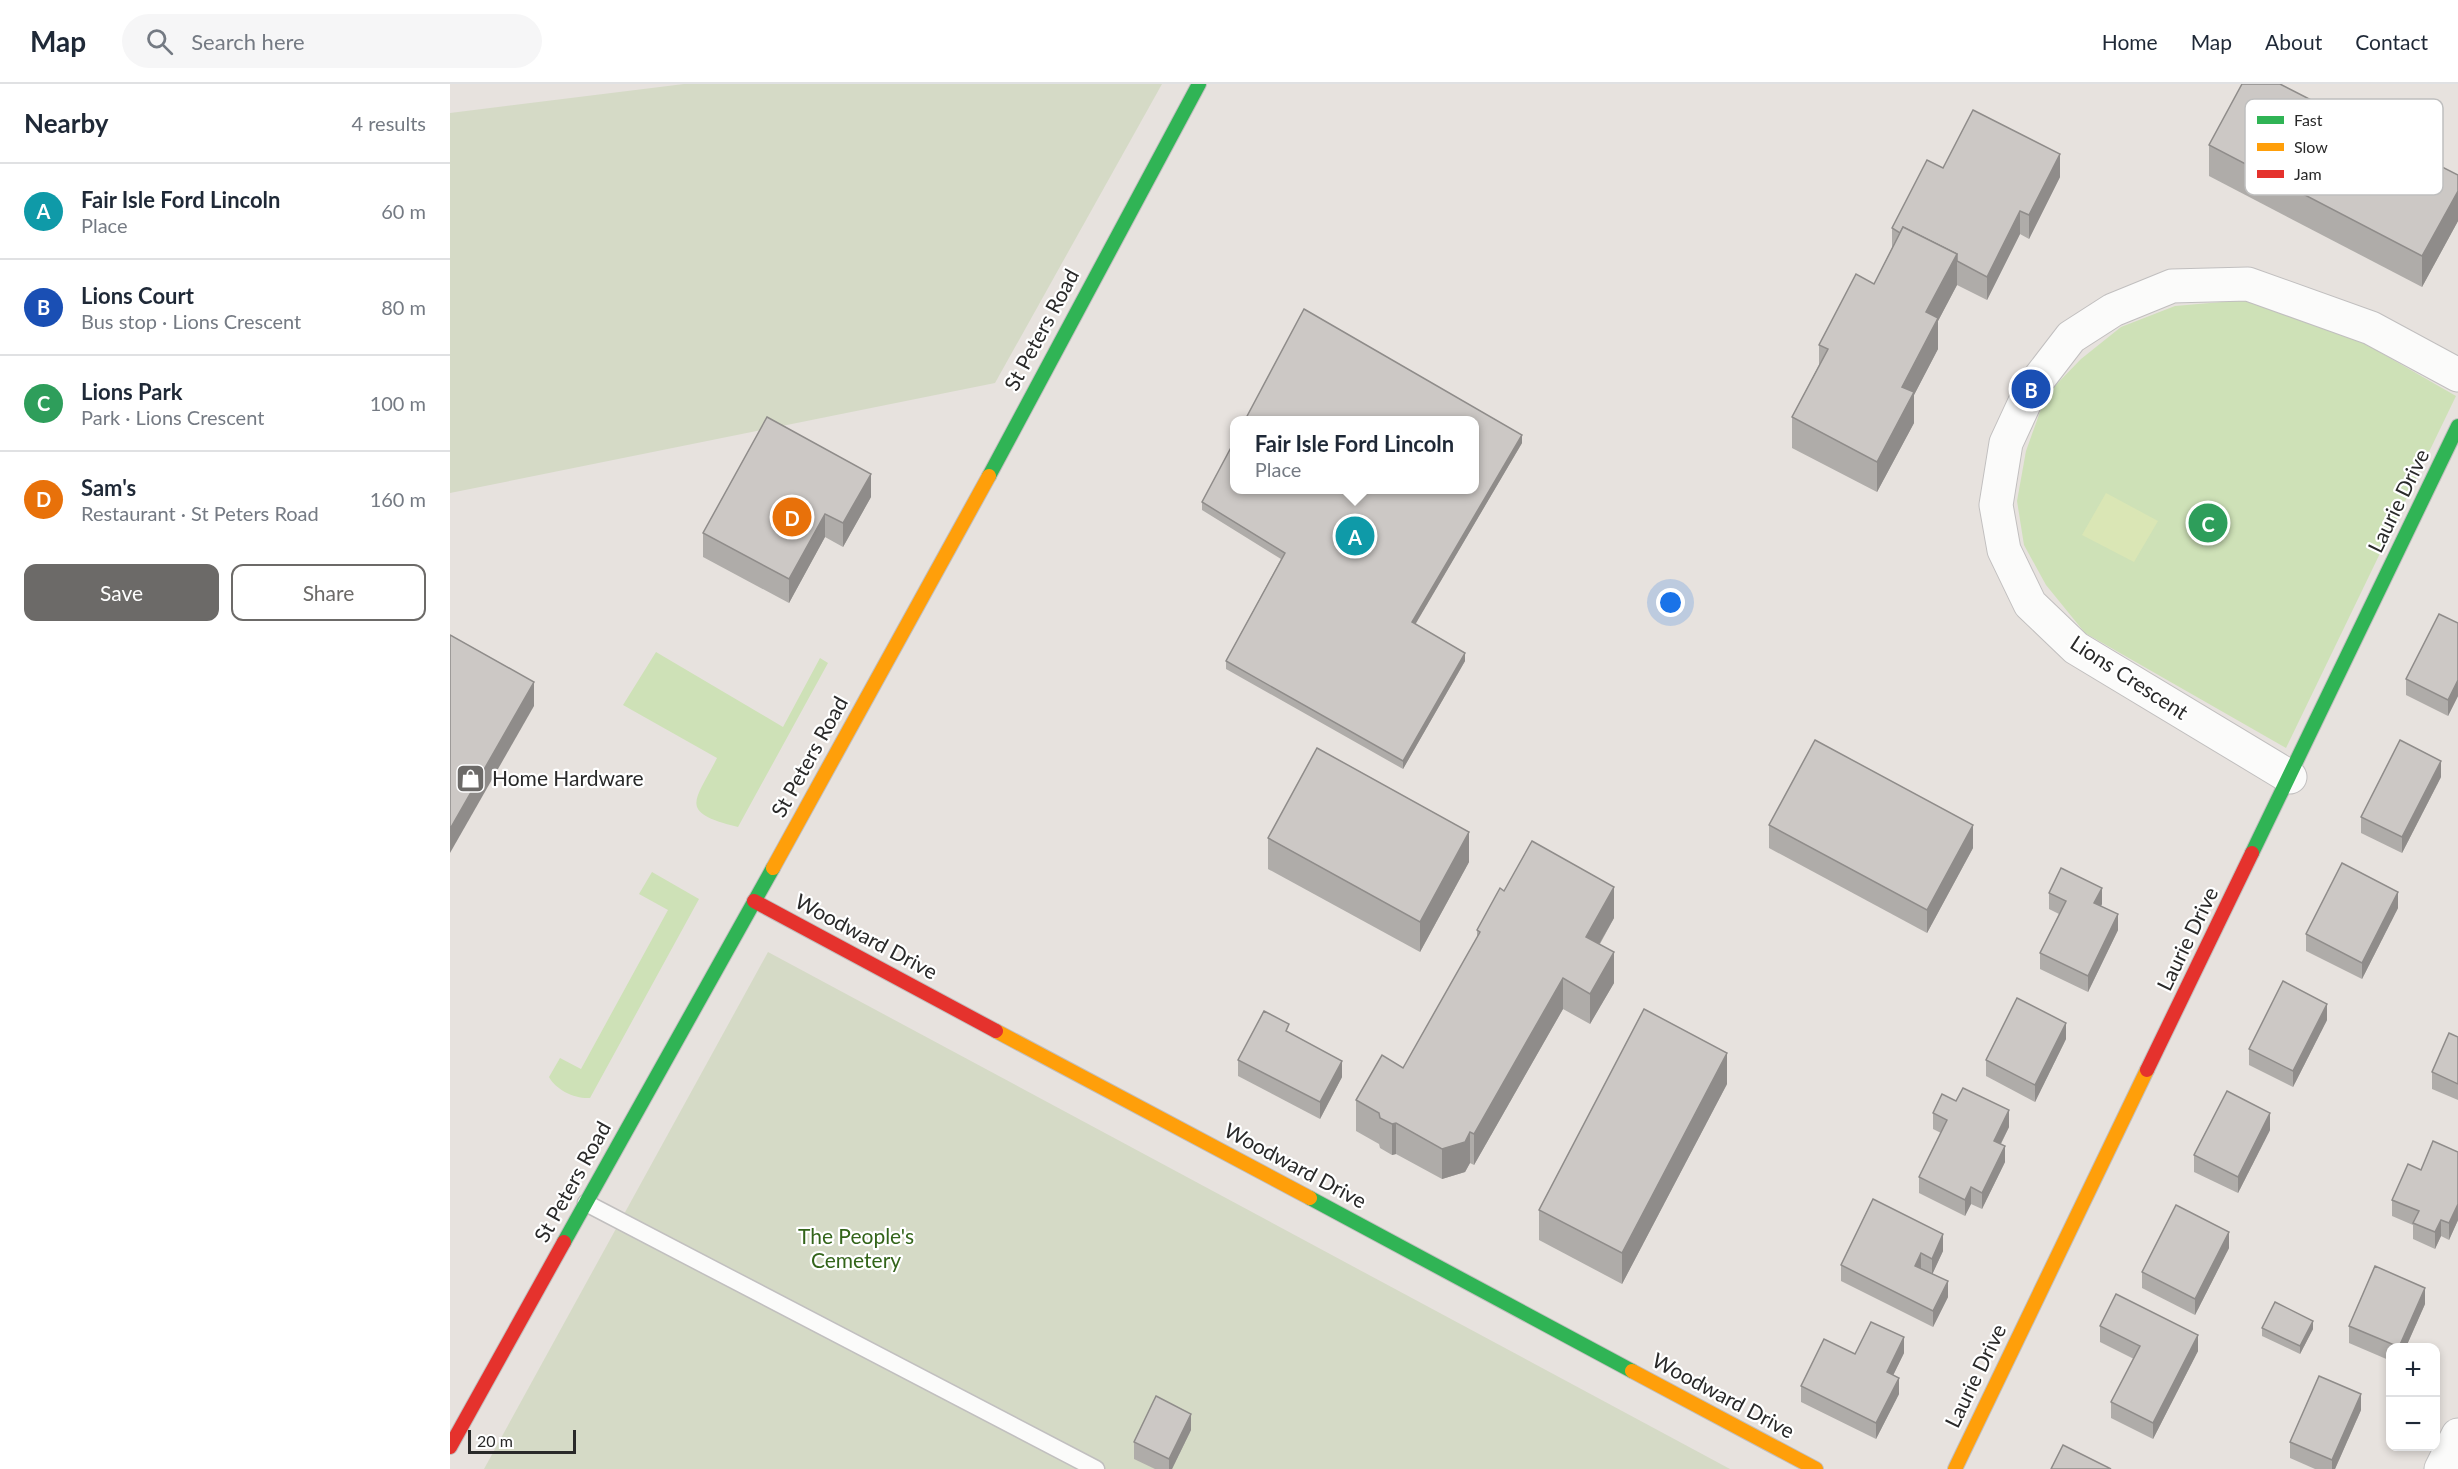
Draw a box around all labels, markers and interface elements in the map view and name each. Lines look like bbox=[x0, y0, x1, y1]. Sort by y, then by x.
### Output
search box bbox=[122, 14, 542, 68]
text: Map bbox=[30, 24, 86, 58]
icon: search bbox=[143, 25, 176, 58]
text: Search here bbox=[191, 28, 305, 55]
text: Home bbox=[2102, 29, 2158, 54]
text: Map bbox=[2191, 29, 2232, 54]
text: About bbox=[2265, 29, 2322, 54]
text: Contact bbox=[2355, 29, 2428, 54]
legend bbox=[2245, 99, 2443, 195]
text: Nearby bbox=[24, 107, 109, 139]
text: Fast bbox=[2294, 110, 2323, 129]
text: 4 results bbox=[351, 111, 426, 135]
text: Slow bbox=[2294, 137, 2328, 156]
text: Jam bbox=[2294, 164, 2322, 183]
text: Fair Isle Ford Lincoln bbox=[81, 186, 280, 213]
text: A bbox=[37, 199, 50, 223]
text: 60 m bbox=[381, 199, 426, 223]
text: Place bbox=[81, 213, 128, 237]
street label: St Peters Road bbox=[998, 264, 1083, 394]
text: Lions Court bbox=[81, 282, 194, 309]
text: B bbox=[37, 295, 50, 319]
text: 80 m bbox=[381, 295, 426, 319]
text: Bus stop · Lions Crescent bbox=[81, 309, 301, 333]
pin: B bbox=[2012, 366, 2050, 412]
text: Lions Park bbox=[81, 378, 183, 405]
text: C bbox=[37, 391, 50, 415]
text: 100 m bbox=[370, 391, 426, 415]
text: Park · Lions Crescent bbox=[81, 405, 264, 429]
popup bbox=[1230, 416, 1479, 494]
text: Fair Isle Ford Lincoln bbox=[1255, 430, 1454, 457]
street label: Laurie Drive bbox=[2362, 444, 2433, 556]
text: Place bbox=[1255, 457, 1301, 481]
text: Sam's bbox=[81, 474, 136, 501]
text: D bbox=[36, 487, 51, 511]
text: 160 m bbox=[370, 487, 426, 511]
pin: D bbox=[772, 494, 812, 540]
pin: C bbox=[2188, 500, 2228, 546]
text: Restaurant · St Peters Road bbox=[81, 501, 319, 525]
pin: A bbox=[1336, 514, 1374, 558]
button: Save bbox=[24, 564, 219, 621]
button: Share bbox=[231, 564, 426, 621]
your location bbox=[1656, 588, 1685, 617]
street label: Lions Crescent bbox=[2066, 629, 2194, 724]
street label: St Peters Road bbox=[765, 692, 852, 821]
shop icon: Home Hardware bbox=[455, 763, 487, 795]
place label: Home Hardware bbox=[492, 765, 644, 790]
street label: Laurie Drive bbox=[2151, 882, 2222, 994]
street label: Woodward Drive bbox=[791, 888, 942, 984]
street label: St Peters Road bbox=[528, 1117, 615, 1246]
street label: Woodward Drive bbox=[1220, 1117, 1371, 1213]
park label: The People's Cemetery bbox=[798, 1223, 914, 1272]
street label: Laurie Drive bbox=[1939, 1319, 2010, 1431]
map controls bbox=[2386, 1343, 2440, 1451]
button: + bbox=[2386, 1343, 2440, 1397]
street label: Woodward Drive bbox=[1648, 1347, 1799, 1443]
button: − bbox=[2386, 1397, 2440, 1451]
scale bar bbox=[468, 1427, 576, 1454]
text: 20 m bbox=[477, 1431, 513, 1450]

